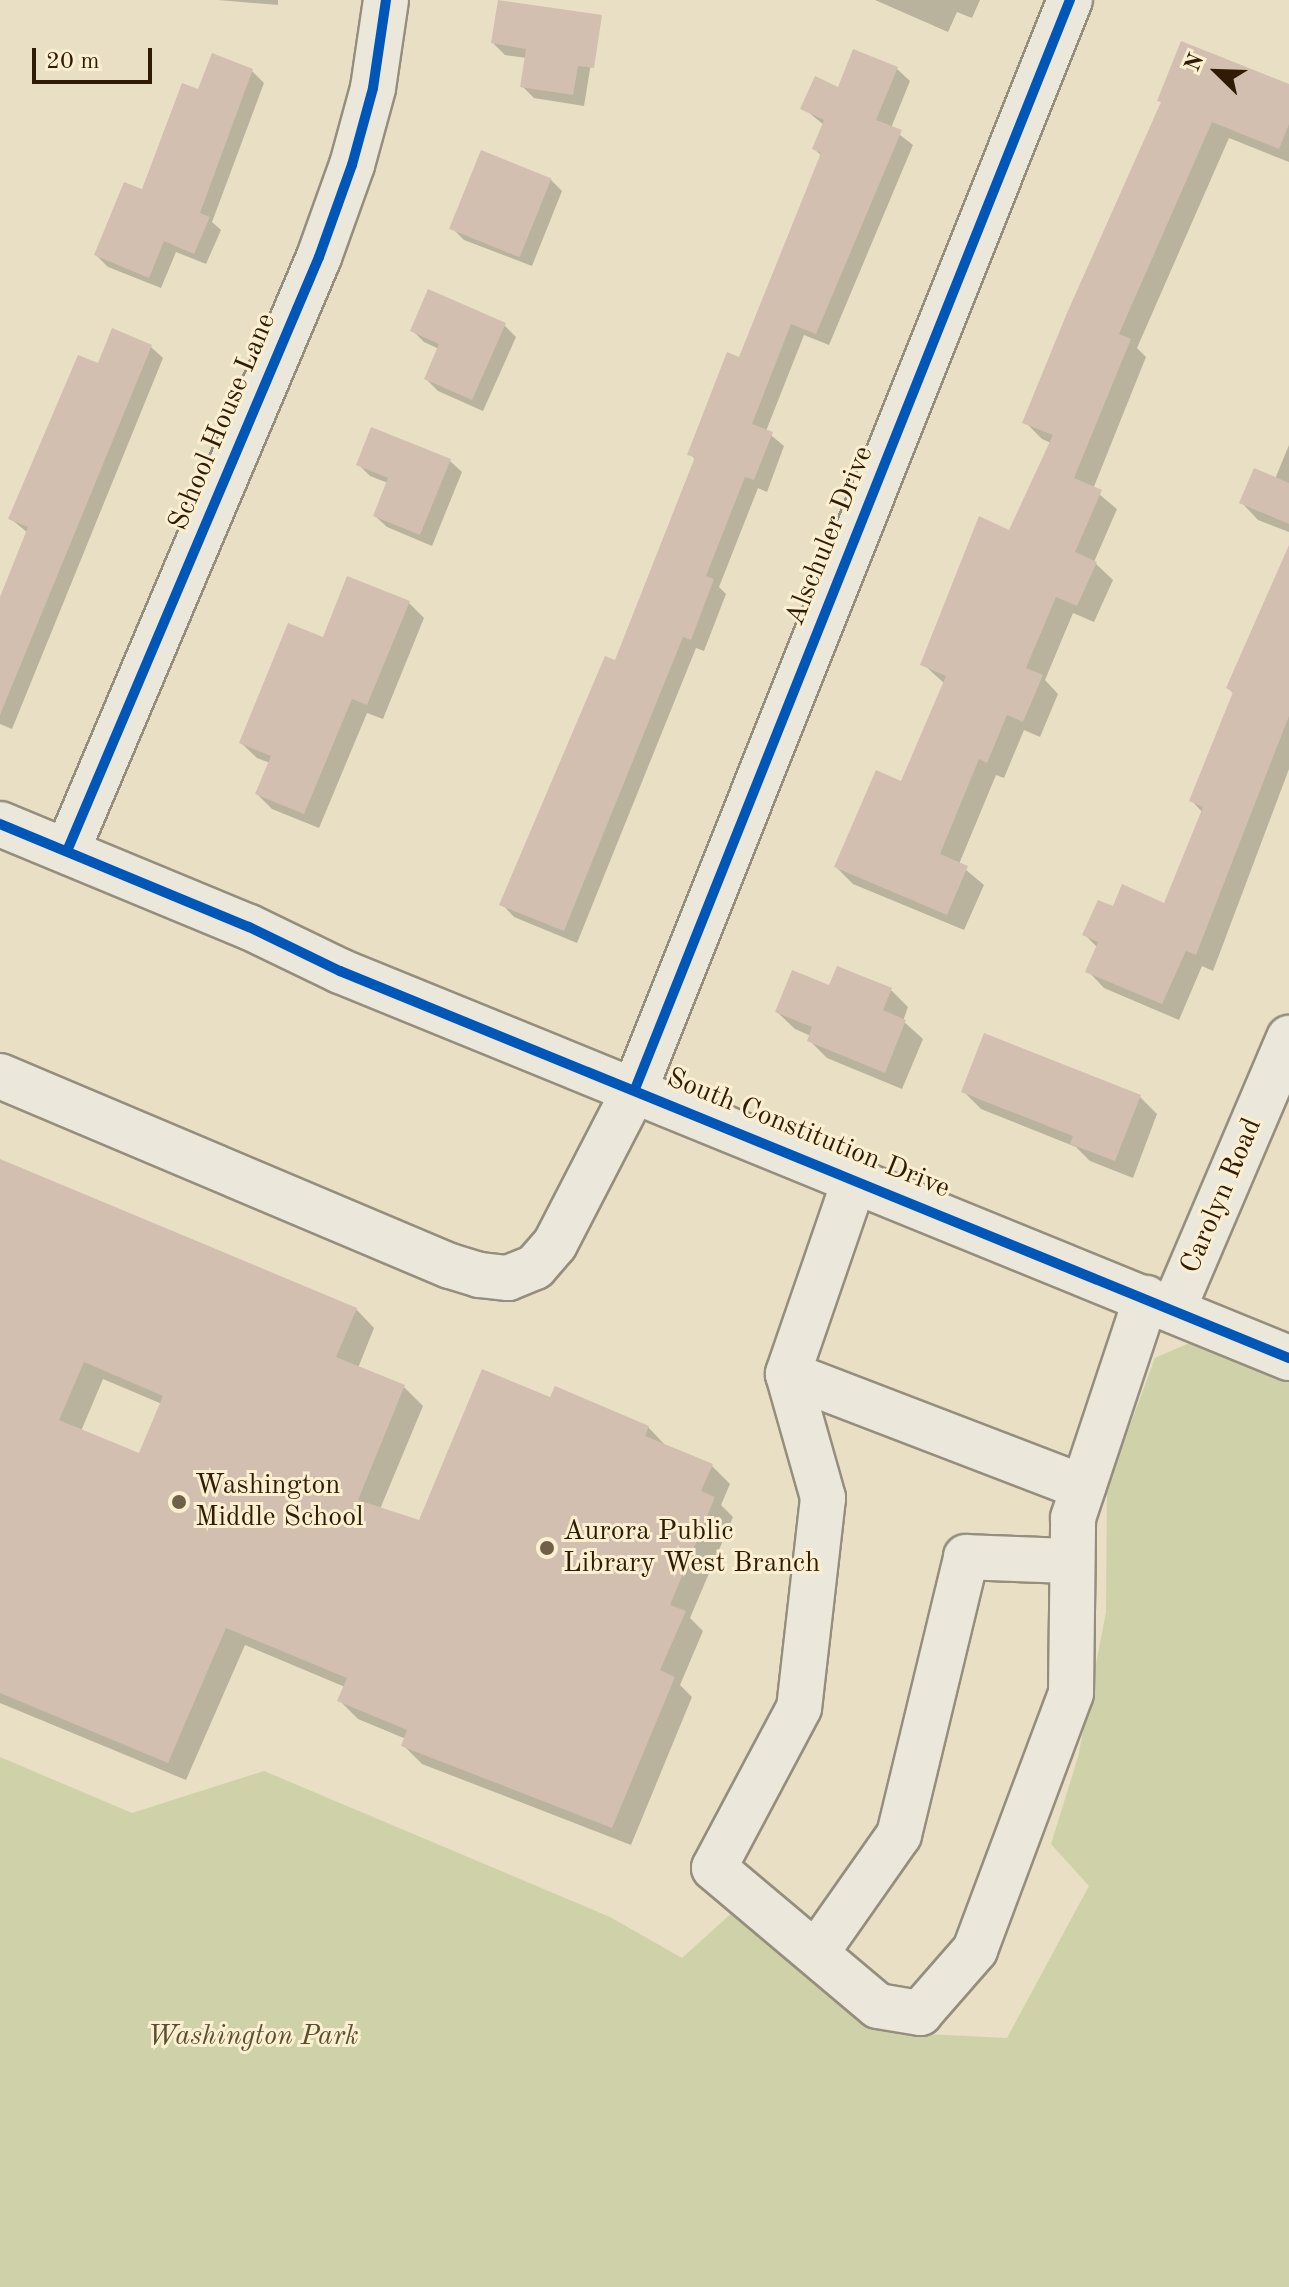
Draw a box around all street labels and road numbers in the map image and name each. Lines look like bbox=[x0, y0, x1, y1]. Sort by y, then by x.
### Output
street label: School House Lane bbox=[162, 308, 284, 536]
street label: Alschuler Drive bbox=[779, 441, 881, 631]
street label: South Constitution Drive bbox=[661, 1062, 955, 1206]
street label: Carolyn Road bbox=[1174, 1113, 1270, 1279]

